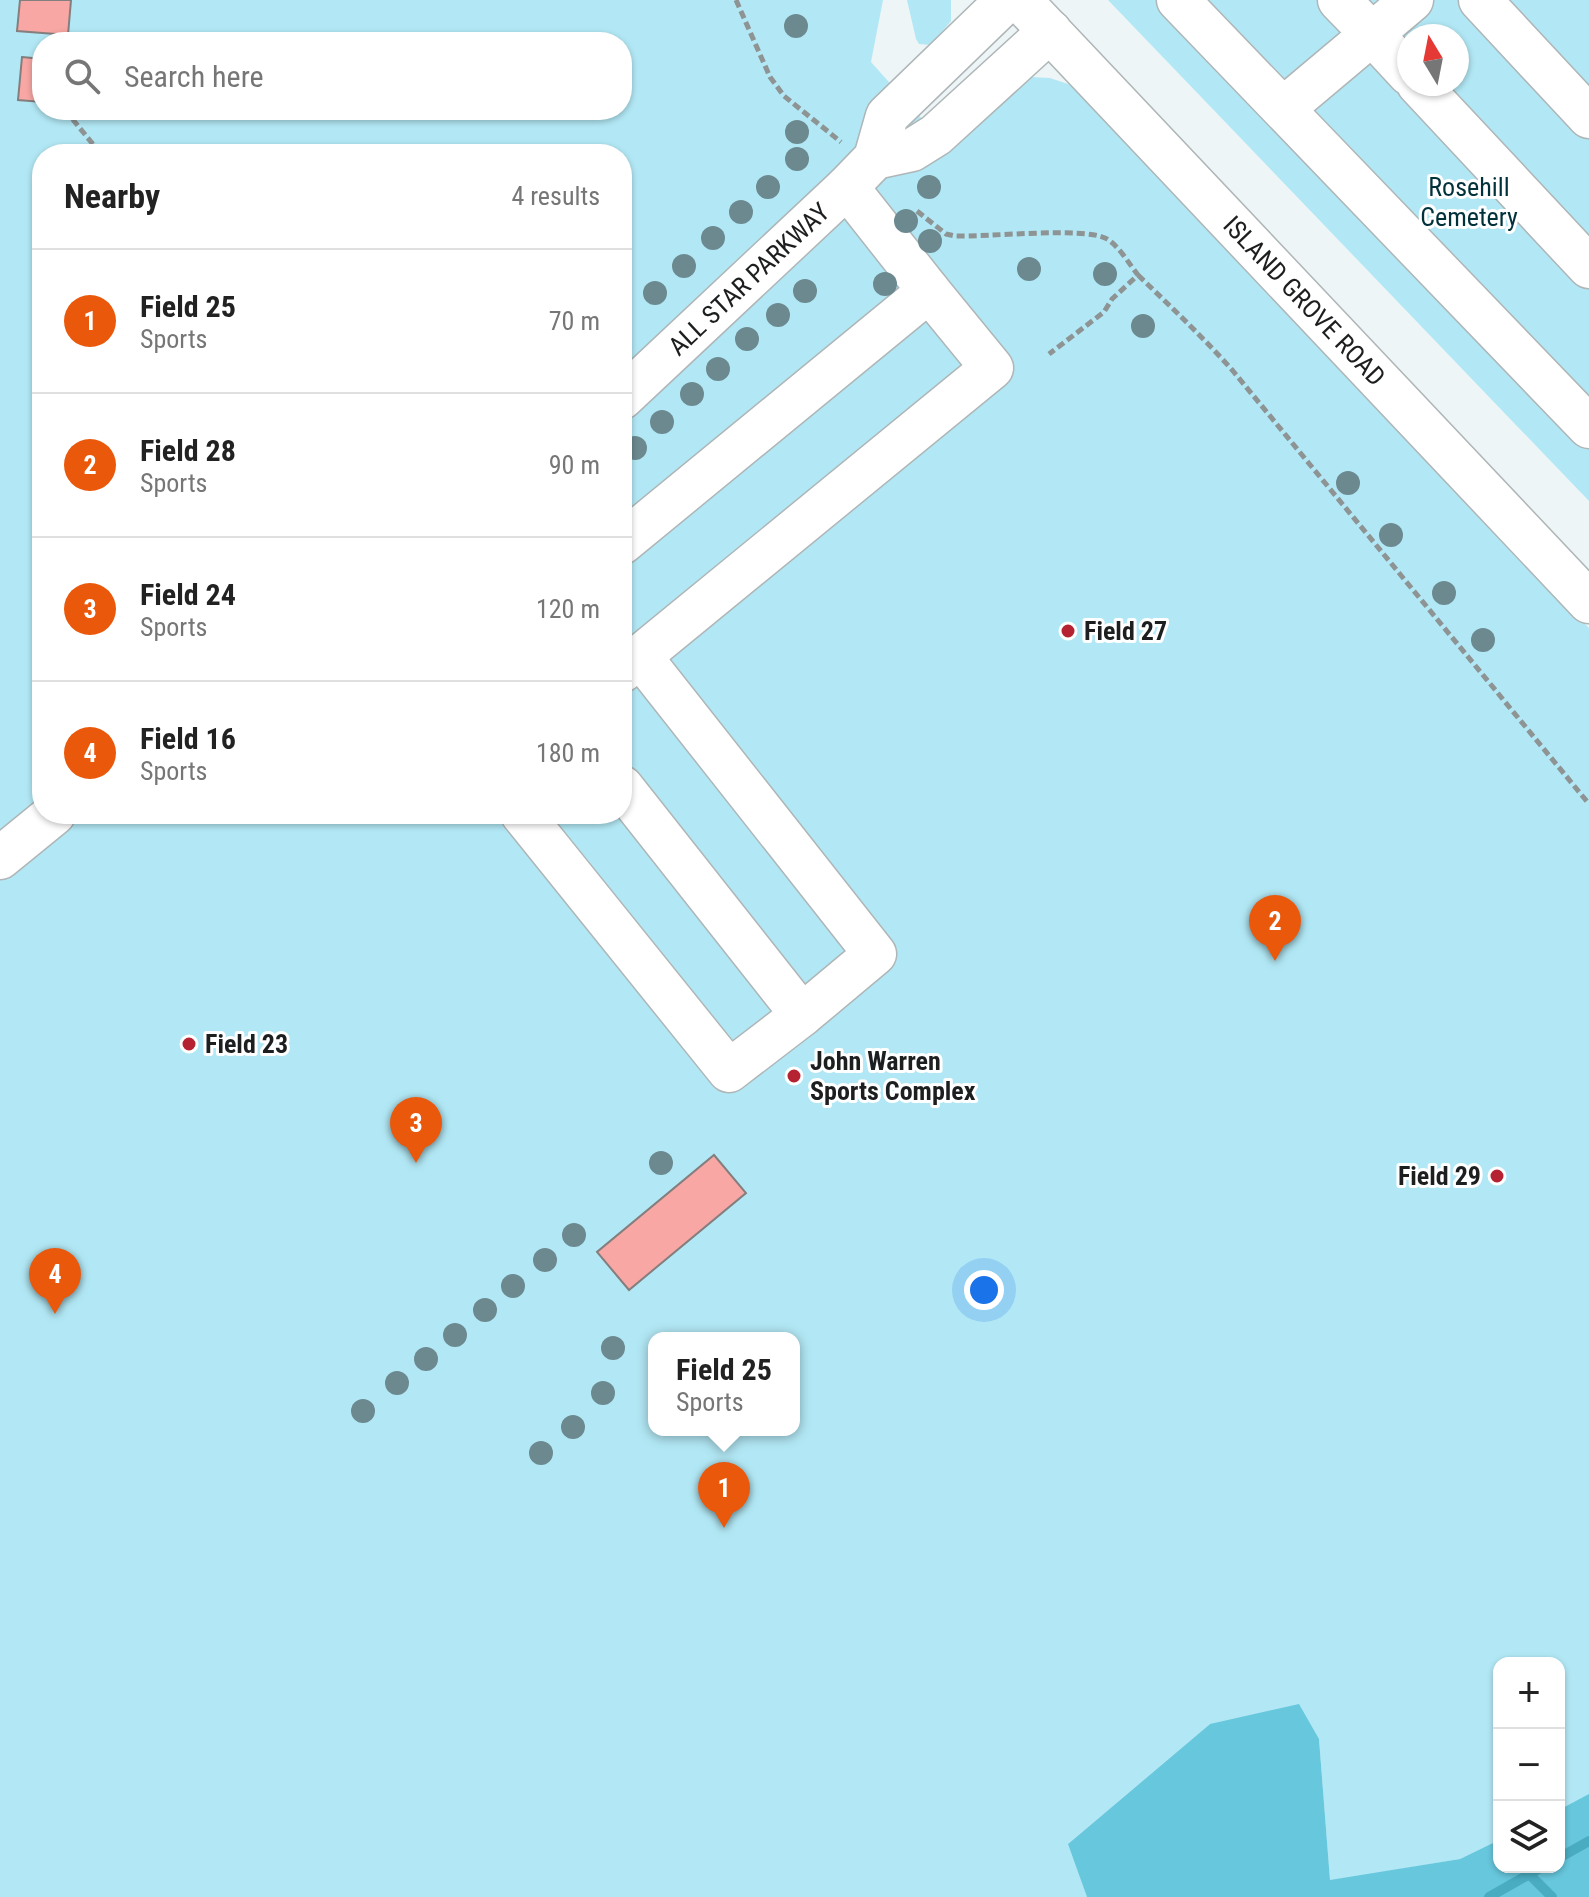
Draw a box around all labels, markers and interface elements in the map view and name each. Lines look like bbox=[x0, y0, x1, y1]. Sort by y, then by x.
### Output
north arrow bbox=[1397, 24, 1469, 96]
search box bbox=[32, 32, 632, 120]
icon: search bbox=[60, 54, 104, 98]
text: Search here bbox=[124, 59, 264, 94]
park label: Rosehill Cemetery bbox=[1420, 172, 1518, 232]
text: Nearby bbox=[64, 176, 160, 216]
text: 4 results bbox=[511, 181, 600, 211]
street label: ALL STAR PARKWAY bbox=[662, 196, 836, 361]
street label: ISLAND GROVE ROAD bbox=[1217, 210, 1391, 392]
text: Field 25 bbox=[140, 289, 236, 324]
text: 1 bbox=[83, 306, 97, 336]
text: 70 m bbox=[549, 306, 600, 336]
text: Sports bbox=[140, 324, 207, 354]
text: Field 28 bbox=[140, 433, 236, 468]
text: 2 bbox=[83, 450, 97, 480]
text: 90 m bbox=[549, 450, 600, 480]
text: Sports bbox=[140, 468, 207, 498]
text: Field 24 bbox=[140, 577, 236, 612]
text: 3 bbox=[83, 594, 97, 624]
text: 120 m bbox=[536, 594, 600, 624]
text: Sports bbox=[140, 612, 207, 642]
place label: Field 27 bbox=[1084, 616, 1167, 646]
marker: Field 27 bbox=[1059, 622, 1077, 640]
text: Field 16 bbox=[140, 721, 236, 756]
text: 4 bbox=[83, 738, 97, 768]
text: 180 m bbox=[536, 738, 600, 768]
text: Sports bbox=[140, 756, 207, 786]
pin: 2 bbox=[1249, 895, 1301, 961]
place label: Field 23 bbox=[205, 1029, 288, 1059]
marker: Field 23 bbox=[180, 1035, 198, 1053]
place label: John Warren Sports Complex bbox=[810, 1046, 976, 1106]
marker: John Warren Sports Complex bbox=[785, 1067, 803, 1085]
pin: 3 bbox=[390, 1097, 442, 1163]
place label: Field 29 bbox=[1398, 1161, 1481, 1191]
marker: Field 29 bbox=[1488, 1167, 1506, 1185]
pin: 4 bbox=[29, 1248, 81, 1314]
your location bbox=[964, 1270, 1004, 1310]
popup bbox=[648, 1332, 800, 1436]
text: Field 25 bbox=[676, 1352, 772, 1387]
text: Sports bbox=[676, 1387, 744, 1417]
pin: 1 bbox=[698, 1462, 750, 1528]
map controls bbox=[1493, 1657, 1565, 1873]
button: + bbox=[1493, 1657, 1565, 1729]
button: − bbox=[1493, 1729, 1565, 1801]
button: layers bbox=[1493, 1801, 1565, 1873]

